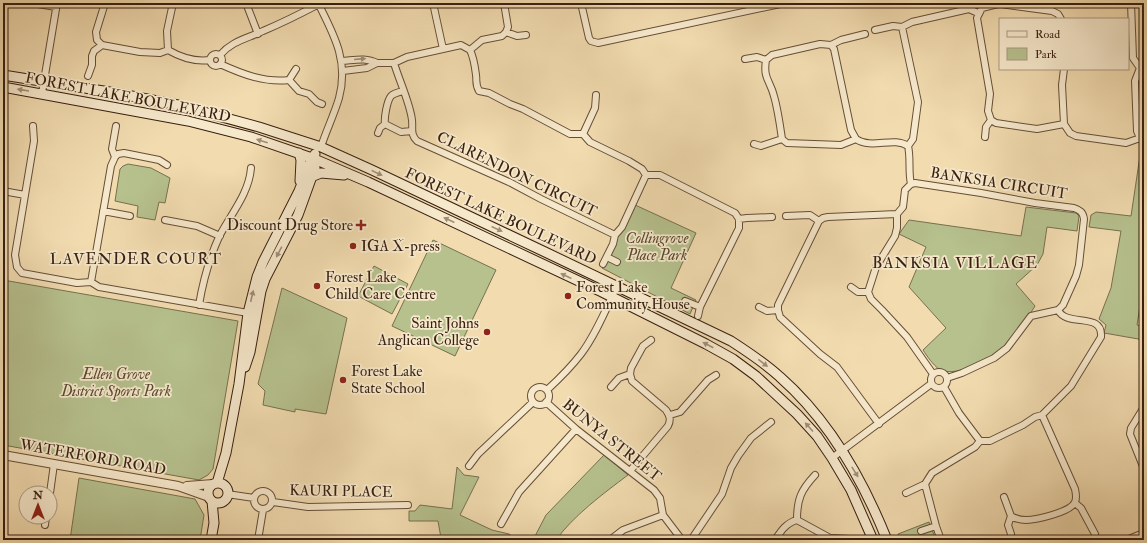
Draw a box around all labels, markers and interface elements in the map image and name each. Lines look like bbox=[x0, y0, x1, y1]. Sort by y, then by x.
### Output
legend bbox=[999, 18, 1129, 70]
text: Road bbox=[1035, 27, 1060, 42]
text: Park bbox=[1035, 47, 1057, 62]
one-way arrow bbox=[354, 56, 366, 63]
street label: FOREST LAKE BOULEVARD bbox=[23, 68, 232, 127]
one-way arrow bbox=[17, 87, 29, 93]
street label: CLARENDON CIRCUIT bbox=[434, 127, 600, 221]
one-way arrow bbox=[255, 138, 267, 144]
street label: BANKSIA CIRCUIT bbox=[929, 163, 1069, 204]
street label: FOREST LAKE BOULEVARD bbox=[402, 164, 600, 269]
one-way arrow bbox=[372, 170, 383, 176]
place label: Discount Drug Store bbox=[227, 216, 353, 235]
one-way arrow bbox=[442, 217, 454, 223]
marker: Discount Drug Store bbox=[356, 220, 366, 230]
one-way arrow bbox=[492, 226, 503, 232]
park label: Collingrove Place Park bbox=[626, 229, 689, 265]
place label: IGA X-press bbox=[361, 237, 440, 257]
marker: IGA X-press bbox=[348, 241, 358, 251]
one-way arrow bbox=[276, 246, 282, 257]
district label: LAVENDER COURT bbox=[50, 249, 222, 269]
district label: BANKSIA VILLAGE bbox=[872, 253, 1038, 273]
place label: Forest Lake Child Care Centre bbox=[325, 268, 436, 304]
one-way arrow bbox=[561, 273, 572, 279]
place label: Forest Lake Community House bbox=[576, 278, 690, 314]
marker: Forest Lake Child Care Centre bbox=[312, 281, 322, 291]
one-way arrow bbox=[249, 290, 255, 302]
marker: Forest Lake Community House bbox=[563, 291, 573, 301]
place label: Saint Johns Anglican College bbox=[377, 314, 479, 350]
marker: Saint Johns Anglican College bbox=[482, 327, 492, 337]
one-way arrow bbox=[703, 342, 714, 349]
one-way arrow bbox=[757, 358, 768, 367]
place label: Forest Lake State School bbox=[351, 362, 425, 398]
park label: Ellen Grove District Sports Park bbox=[60, 365, 171, 401]
marker: Forest Lake State School bbox=[338, 375, 348, 385]
street label: BUNYA STREET bbox=[559, 395, 665, 486]
one-way arrow bbox=[804, 422, 813, 432]
street label: WATERFORD ROAD bbox=[17, 435, 167, 480]
one-way arrow bbox=[851, 467, 859, 477]
street label: KAURI PLACE bbox=[289, 481, 393, 502]
north arrow bbox=[18, 485, 58, 525]
text: N bbox=[32, 489, 44, 502]

